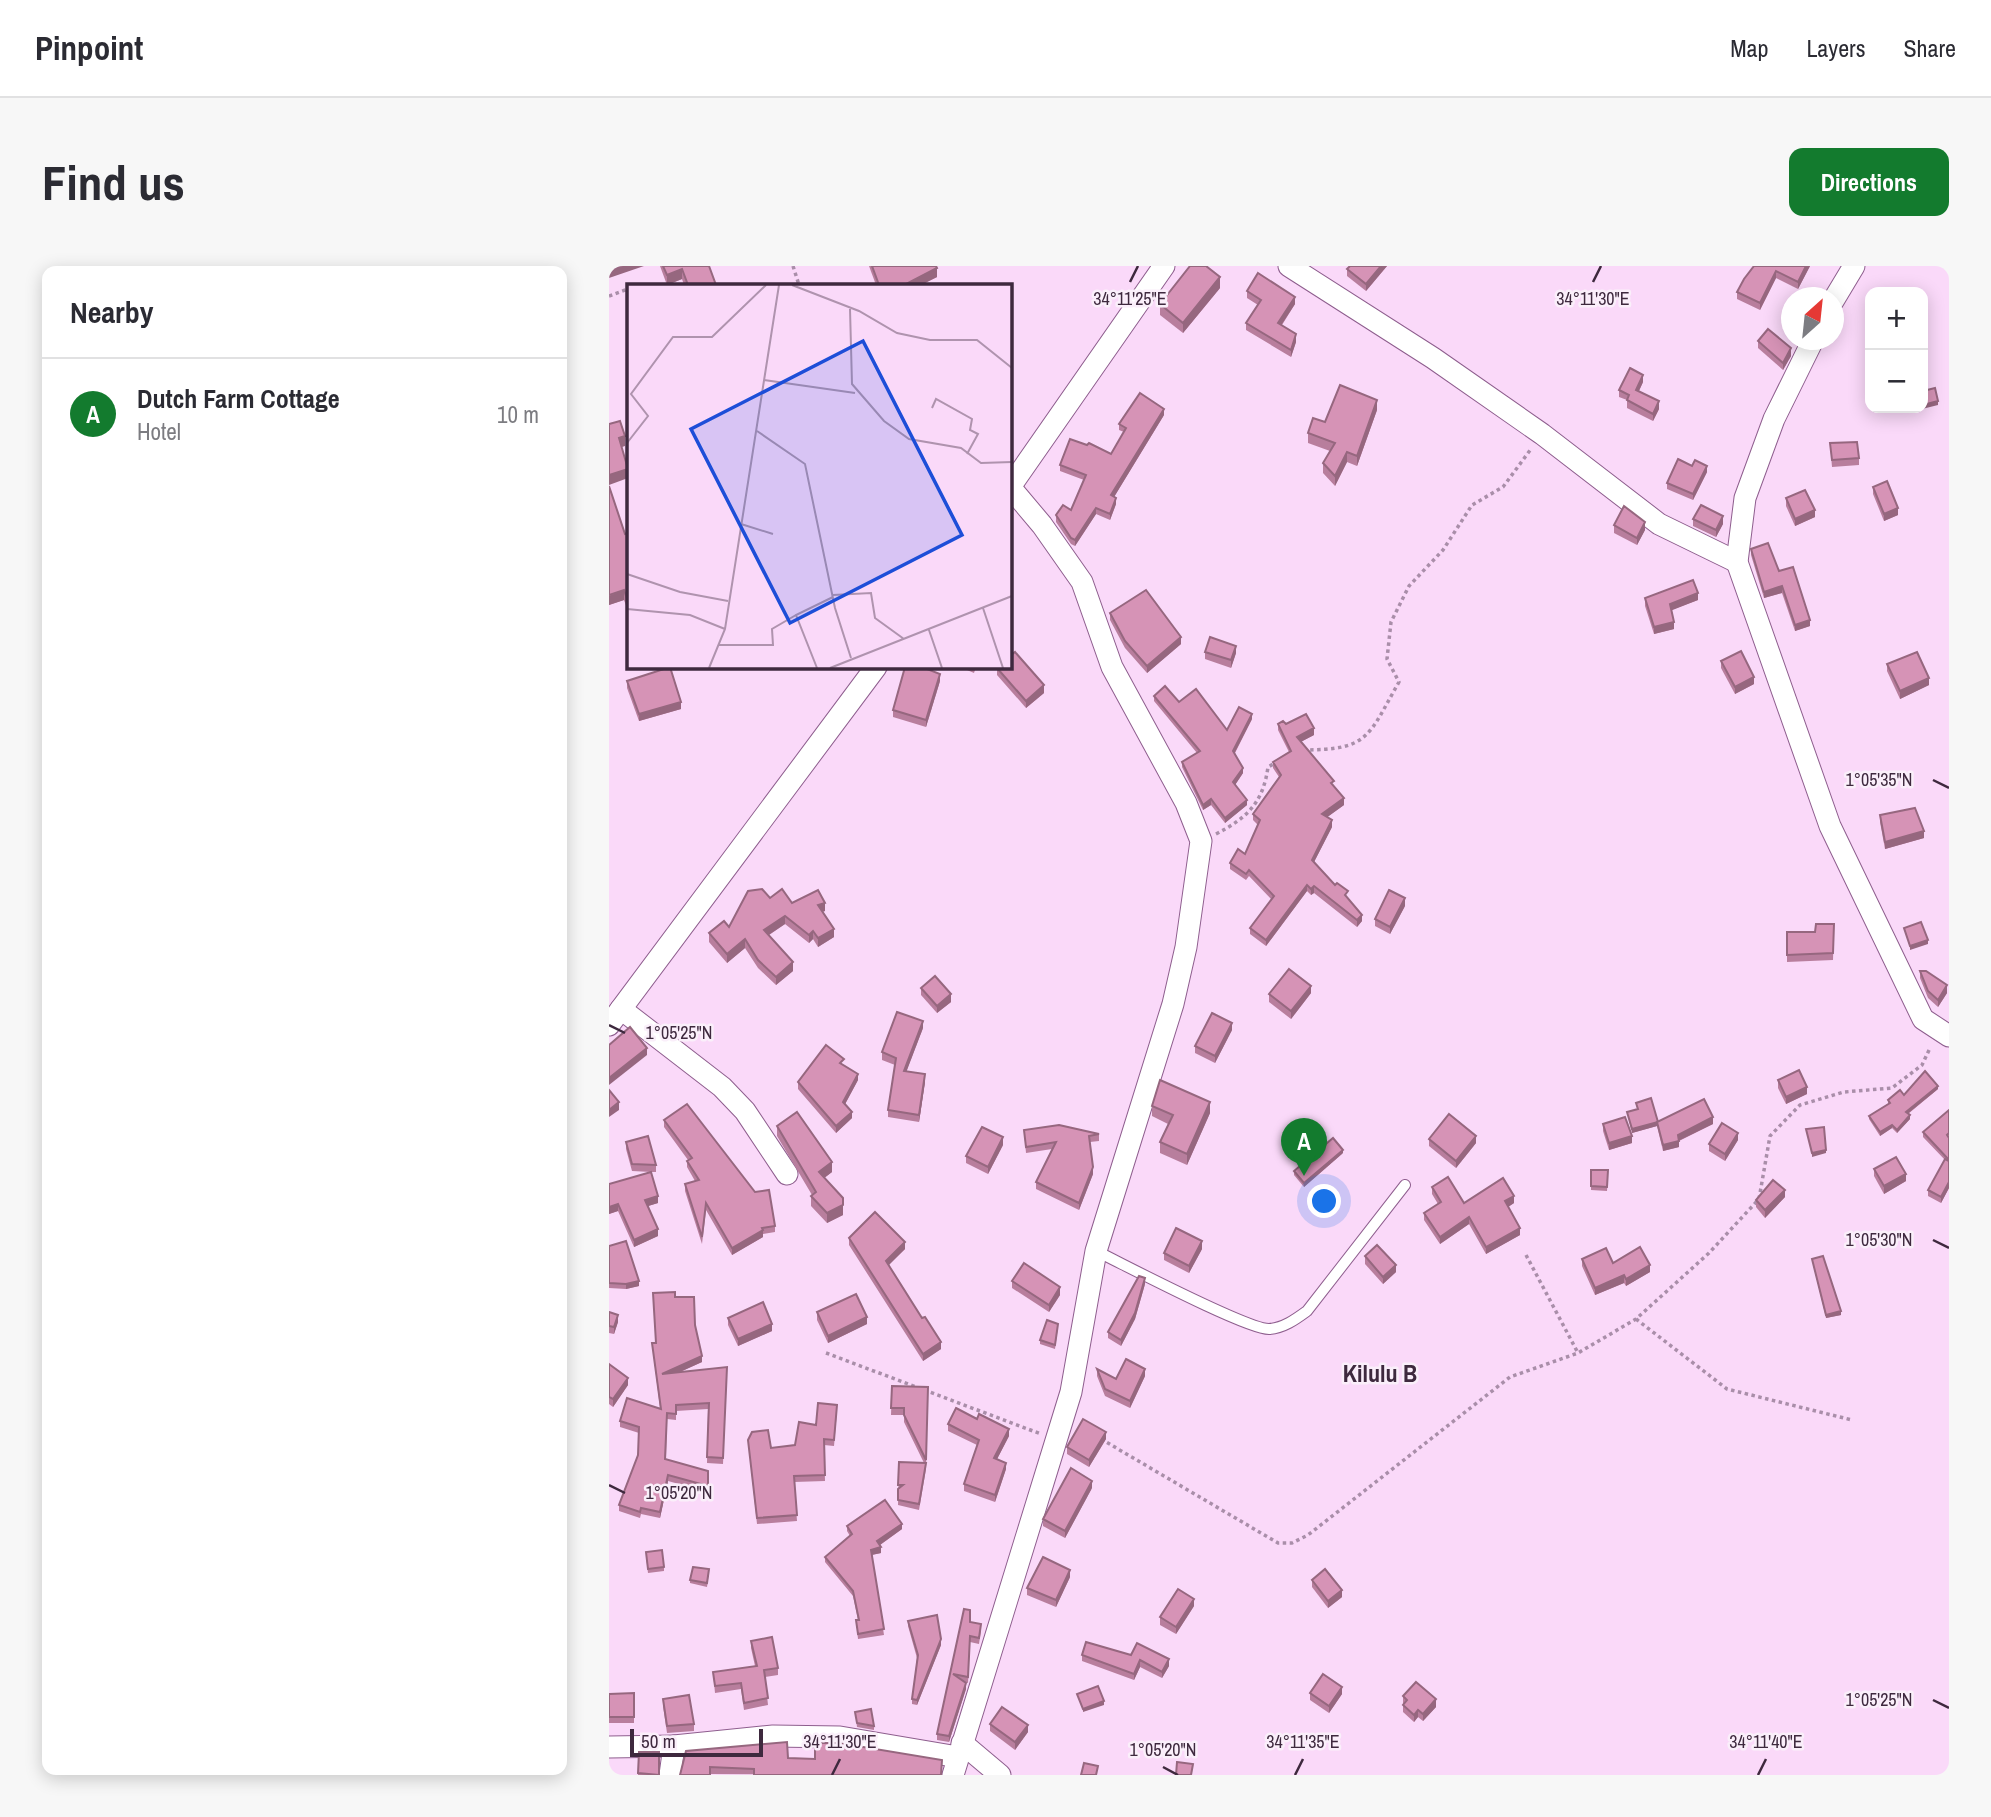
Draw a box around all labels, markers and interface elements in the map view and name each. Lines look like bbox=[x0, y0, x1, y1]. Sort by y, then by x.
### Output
text: Pinpoint bbox=[35, 26, 143, 70]
text: Map bbox=[1730, 32, 1768, 64]
text: Layers bbox=[1806, 32, 1865, 64]
text: Share bbox=[1903, 32, 1956, 64]
button: Directions bbox=[1789, 148, 1949, 216]
text: Find us bbox=[42, 149, 185, 215]
inset map bbox=[627, 284, 1011, 668]
text: 34°11'25"E bbox=[1093, 286, 1167, 311]
text: 34°11'30"E bbox=[1556, 286, 1630, 311]
north arrow bbox=[1781, 287, 1844, 350]
map controls bbox=[1865, 287, 1928, 413]
button: + bbox=[1865, 287, 1928, 350]
text: Nearby bbox=[70, 292, 153, 332]
button: − bbox=[1865, 350, 1928, 413]
text: Dutch Farm Cottage bbox=[137, 381, 340, 416]
text: A bbox=[86, 399, 100, 430]
text: 10 m bbox=[497, 399, 539, 430]
text: Hotel bbox=[137, 416, 181, 447]
text: 1°05'35"N bbox=[1846, 767, 1912, 792]
text: 1°05'25"N bbox=[646, 1020, 712, 1045]
pin: A bbox=[1281, 1118, 1327, 1176]
your location bbox=[1307, 1184, 1341, 1218]
text: 1°05'30"N bbox=[1846, 1227, 1912, 1252]
district label: Kilulu B bbox=[1343, 1357, 1417, 1389]
text: 1°05'20"N bbox=[646, 1480, 712, 1505]
text: 1°05'25"N bbox=[1846, 1687, 1912, 1712]
scale bar bbox=[630, 1726, 763, 1758]
text: 50 m bbox=[641, 1728, 676, 1754]
text: 34°11'30"E bbox=[803, 1729, 877, 1754]
text: 34°11'35"E bbox=[1266, 1729, 1340, 1754]
text: 34°11'40"E bbox=[1729, 1729, 1803, 1754]
text: 1°05'20"N bbox=[1130, 1737, 1196, 1762]

